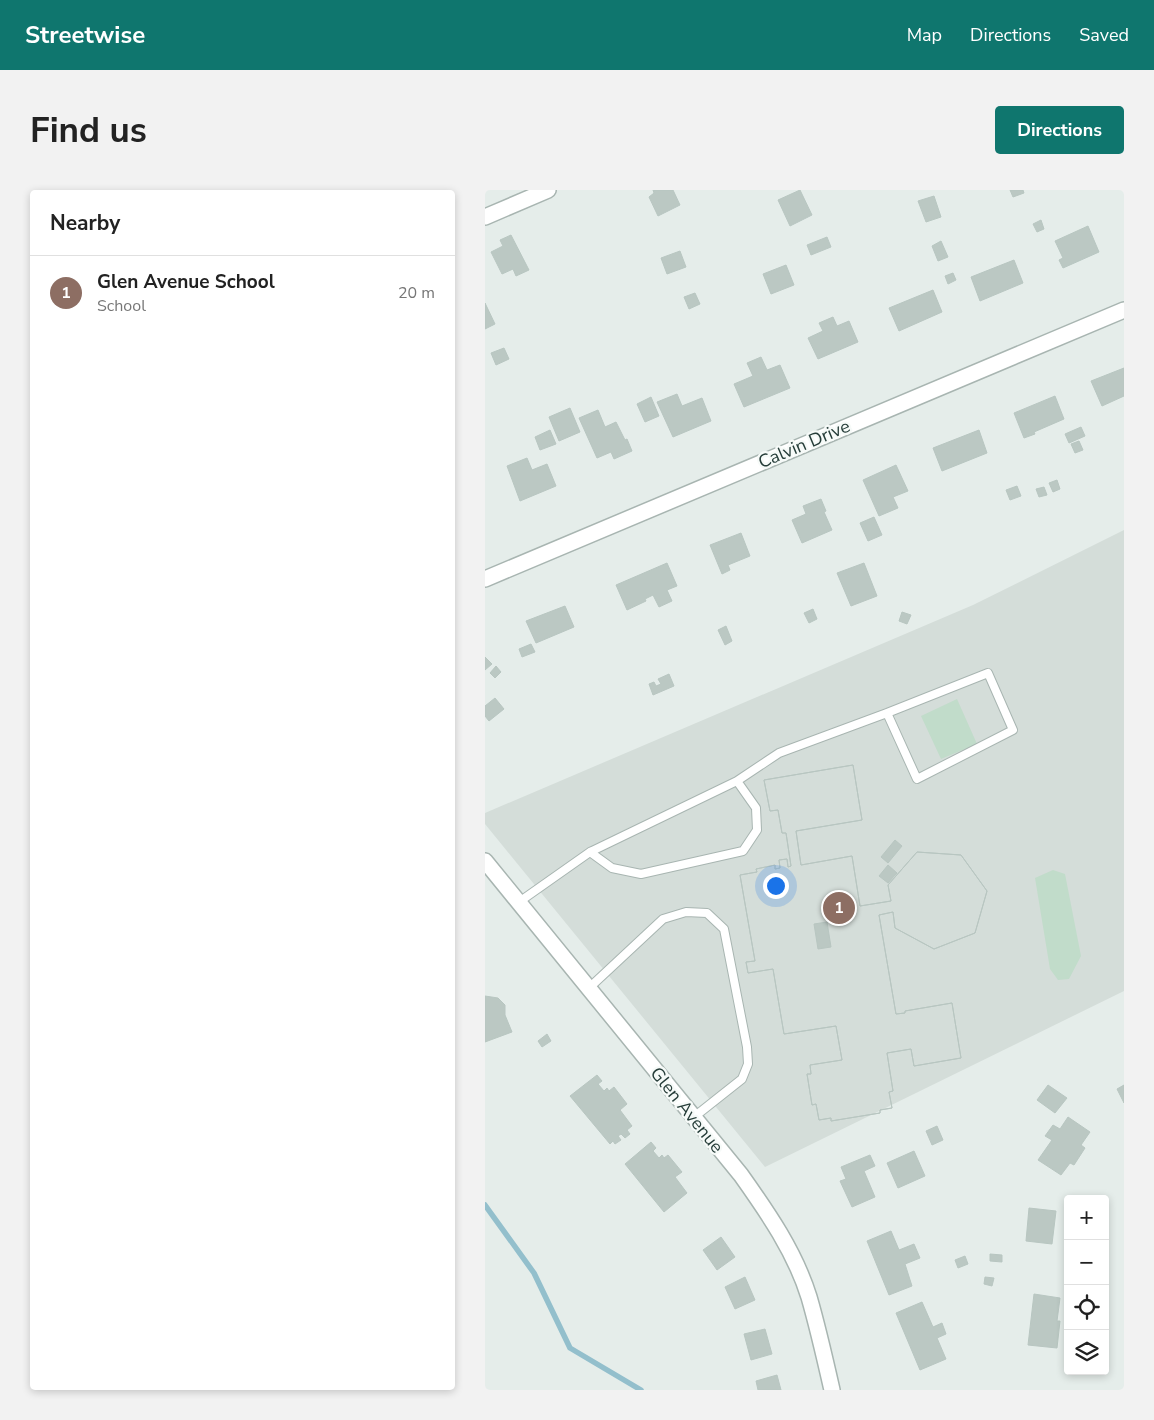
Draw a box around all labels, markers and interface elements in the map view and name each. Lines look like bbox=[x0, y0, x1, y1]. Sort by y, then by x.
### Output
text: Streetwise bbox=[25, 19, 145, 51]
text: Map bbox=[907, 23, 942, 47]
text: Directions bbox=[970, 23, 1051, 47]
text: Saved bbox=[1079, 23, 1129, 47]
button: Directions bbox=[995, 106, 1124, 154]
text: Find us bbox=[30, 107, 147, 154]
text: Nearby bbox=[50, 209, 120, 237]
text: Glen Avenue School bbox=[97, 269, 275, 295]
text: 1 bbox=[61, 282, 71, 304]
text: 20 m bbox=[398, 282, 435, 304]
text: School bbox=[97, 295, 146, 317]
street label: Calvin Drive bbox=[754, 414, 854, 474]
your location bbox=[763, 873, 789, 899]
pin: 1 bbox=[823, 889, 855, 927]
street label: Glen Avenue bbox=[645, 1062, 729, 1158]
map controls bbox=[1064, 1195, 1109, 1375]
button: + bbox=[1064, 1195, 1109, 1240]
button: − bbox=[1064, 1240, 1109, 1285]
button: locate bbox=[1064, 1285, 1109, 1330]
button: layers bbox=[1064, 1330, 1109, 1375]

